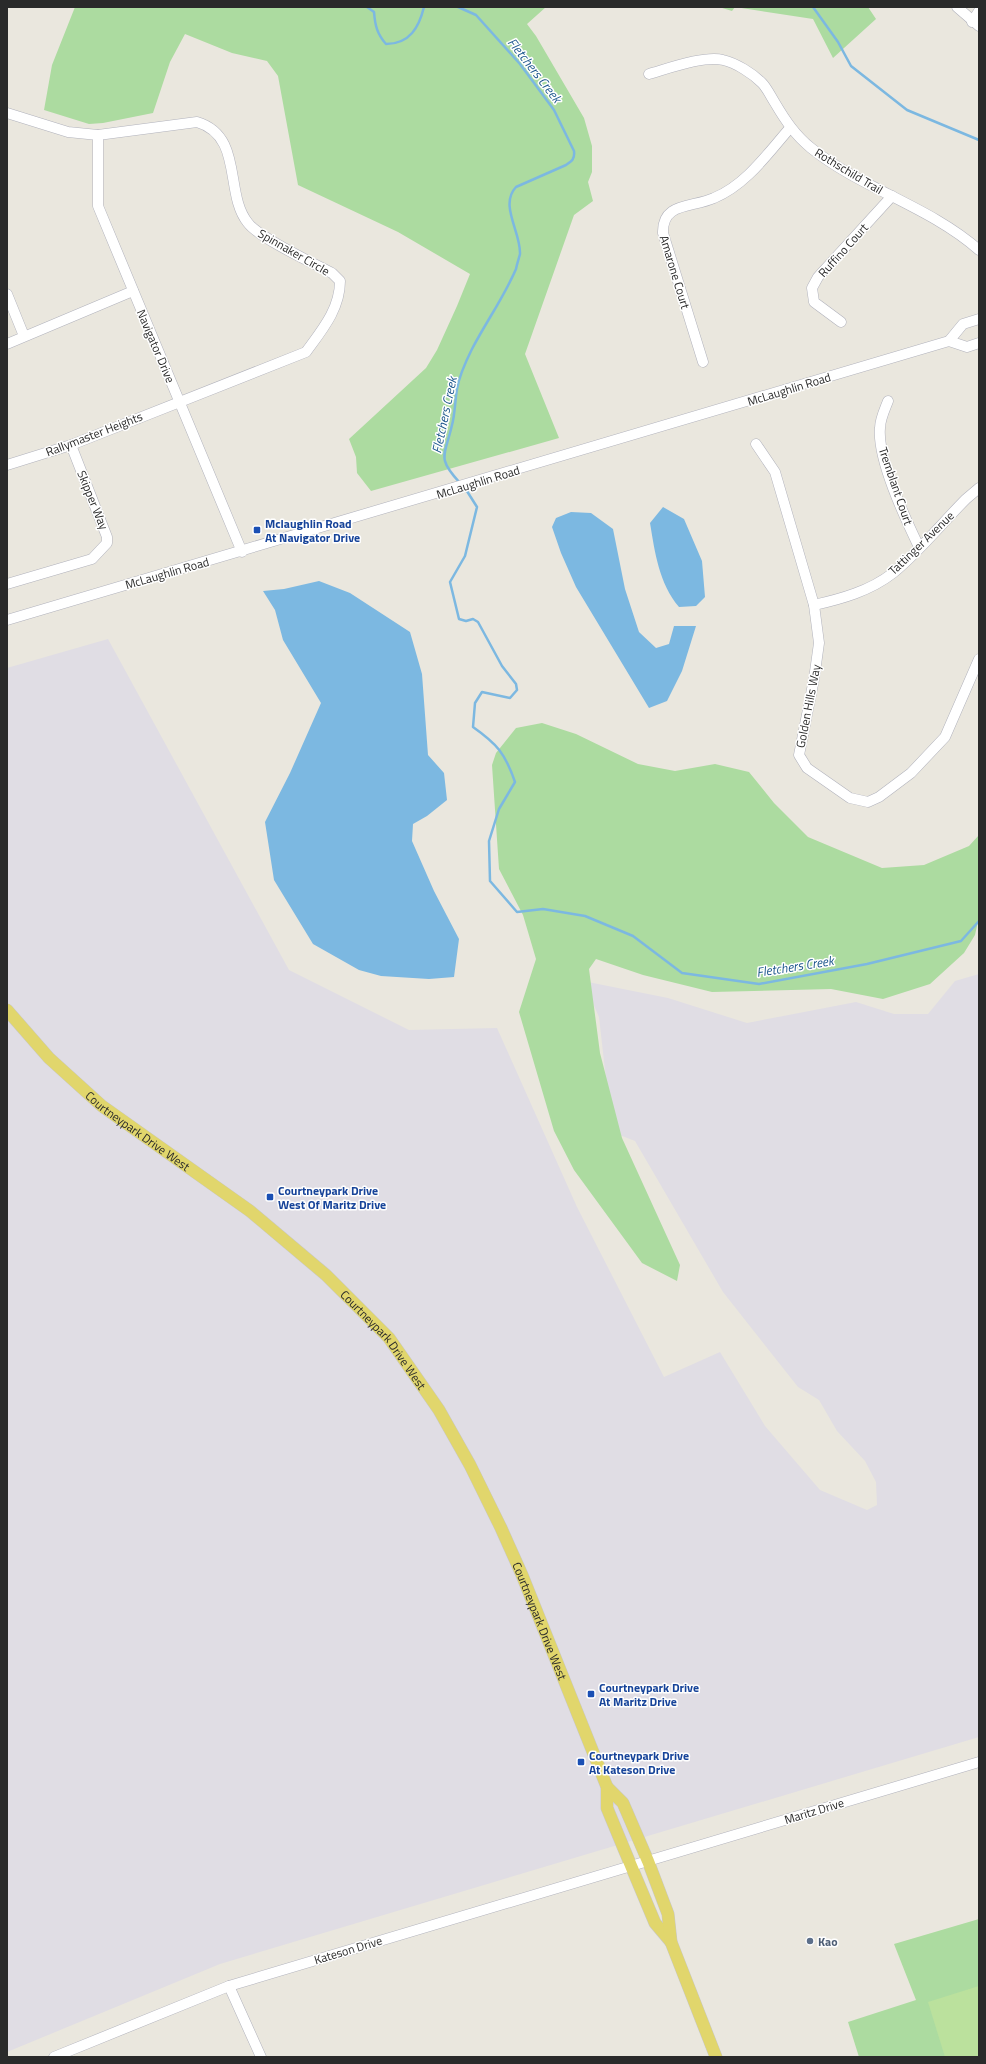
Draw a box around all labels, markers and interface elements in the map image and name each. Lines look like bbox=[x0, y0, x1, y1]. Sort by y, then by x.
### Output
water label: Fletchers Creek bbox=[503, 33, 568, 109]
street label: Rothschild Trail bbox=[811, 143, 887, 199]
street label: Ruffino Court bbox=[813, 218, 873, 281]
street label: Spinnaker Circle bbox=[255, 224, 333, 280]
street label: Amarone Court bbox=[655, 233, 695, 312]
street label: Navigator Drive bbox=[132, 306, 180, 386]
street label: McLaughlin Road bbox=[745, 367, 833, 411]
water label: Fletchers Creek bbox=[426, 373, 462, 455]
street label: Rallymaster Heights bbox=[43, 407, 146, 461]
street label: Tremblant Court bbox=[874, 444, 918, 528]
street label: McLaughlin Road bbox=[434, 460, 522, 504]
street label: Skipper Way bbox=[72, 467, 114, 533]
street label: Tattinger Avenue bbox=[884, 507, 958, 579]
place label: Mclaughlin Road At Navigator Drive bbox=[265, 514, 360, 547]
marker: Mclaughlin Road At Navigator Drive bbox=[252, 525, 262, 535]
street label: McLaughlin Road bbox=[123, 552, 211, 594]
street label: Golden Hills Way bbox=[791, 662, 825, 749]
water label: Fletchers Creek bbox=[755, 950, 837, 982]
street label: Courtneypark Drive West bbox=[81, 1086, 195, 1176]
place label: Courtneypark Drive West Of Maritz Drive bbox=[278, 1181, 386, 1214]
marker: Courtneypark Drive West Of Maritz Drive bbox=[265, 1192, 275, 1202]
street label: Courtneypark Drive West bbox=[336, 1285, 432, 1394]
street label: Courtneypark Drive West bbox=[508, 1559, 573, 1683]
place label: Courtneypark Drive At Maritz Drive bbox=[599, 1678, 699, 1711]
marker: Courtneypark Drive At Maritz Drive bbox=[586, 1689, 596, 1699]
place label: Courtneypark Drive At Kateson Drive bbox=[589, 1746, 689, 1779]
marker: Courtneypark Drive At Kateson Drive bbox=[576, 1757, 586, 1767]
street label: Maritz Drive bbox=[782, 1793, 846, 1829]
street label: Kateson Drive bbox=[312, 1931, 384, 1969]
place label: Kao bbox=[818, 1932, 838, 1951]
marker: Kao bbox=[805, 1936, 815, 1946]

